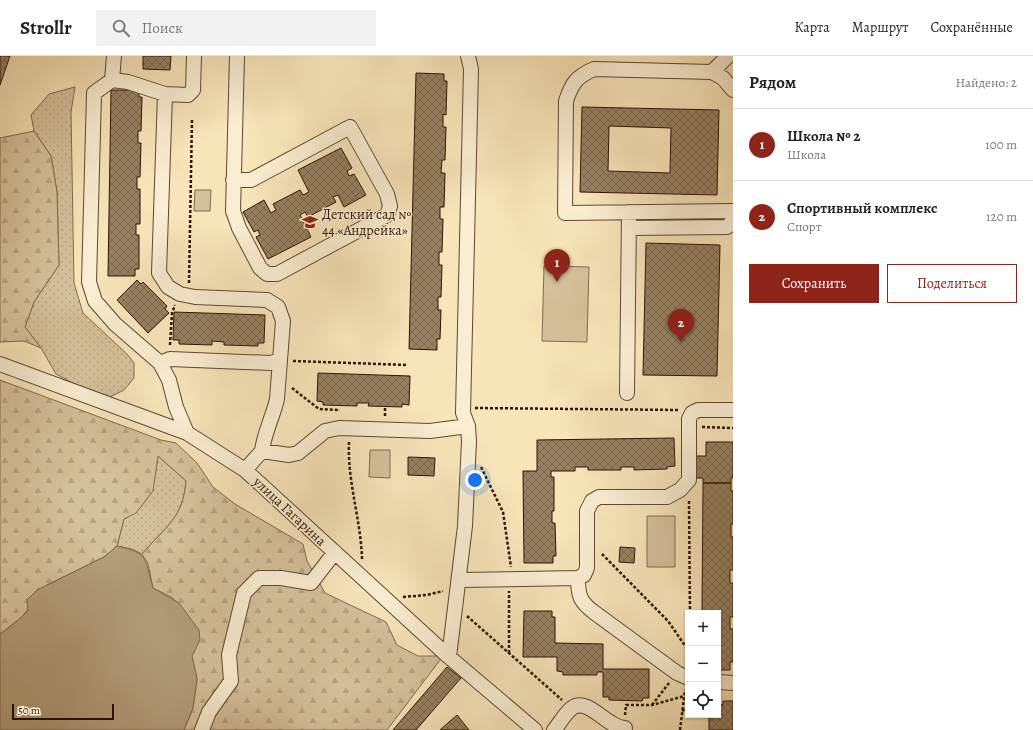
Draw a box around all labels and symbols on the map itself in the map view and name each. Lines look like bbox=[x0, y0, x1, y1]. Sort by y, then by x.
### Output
place label: Детский сад № 44 «Андрейка» bbox=[322, 205, 411, 240]
school or university icon: Детский сад № 44 «Андрейка» bbox=[301, 213, 319, 231]
pin: 1 bbox=[544, 249, 570, 282]
pin: 2 bbox=[668, 309, 694, 342]
your location bbox=[465, 470, 485, 490]
street label: улица Гагарина bbox=[248, 472, 331, 551]
scale bar bbox=[12, 702, 114, 721]

